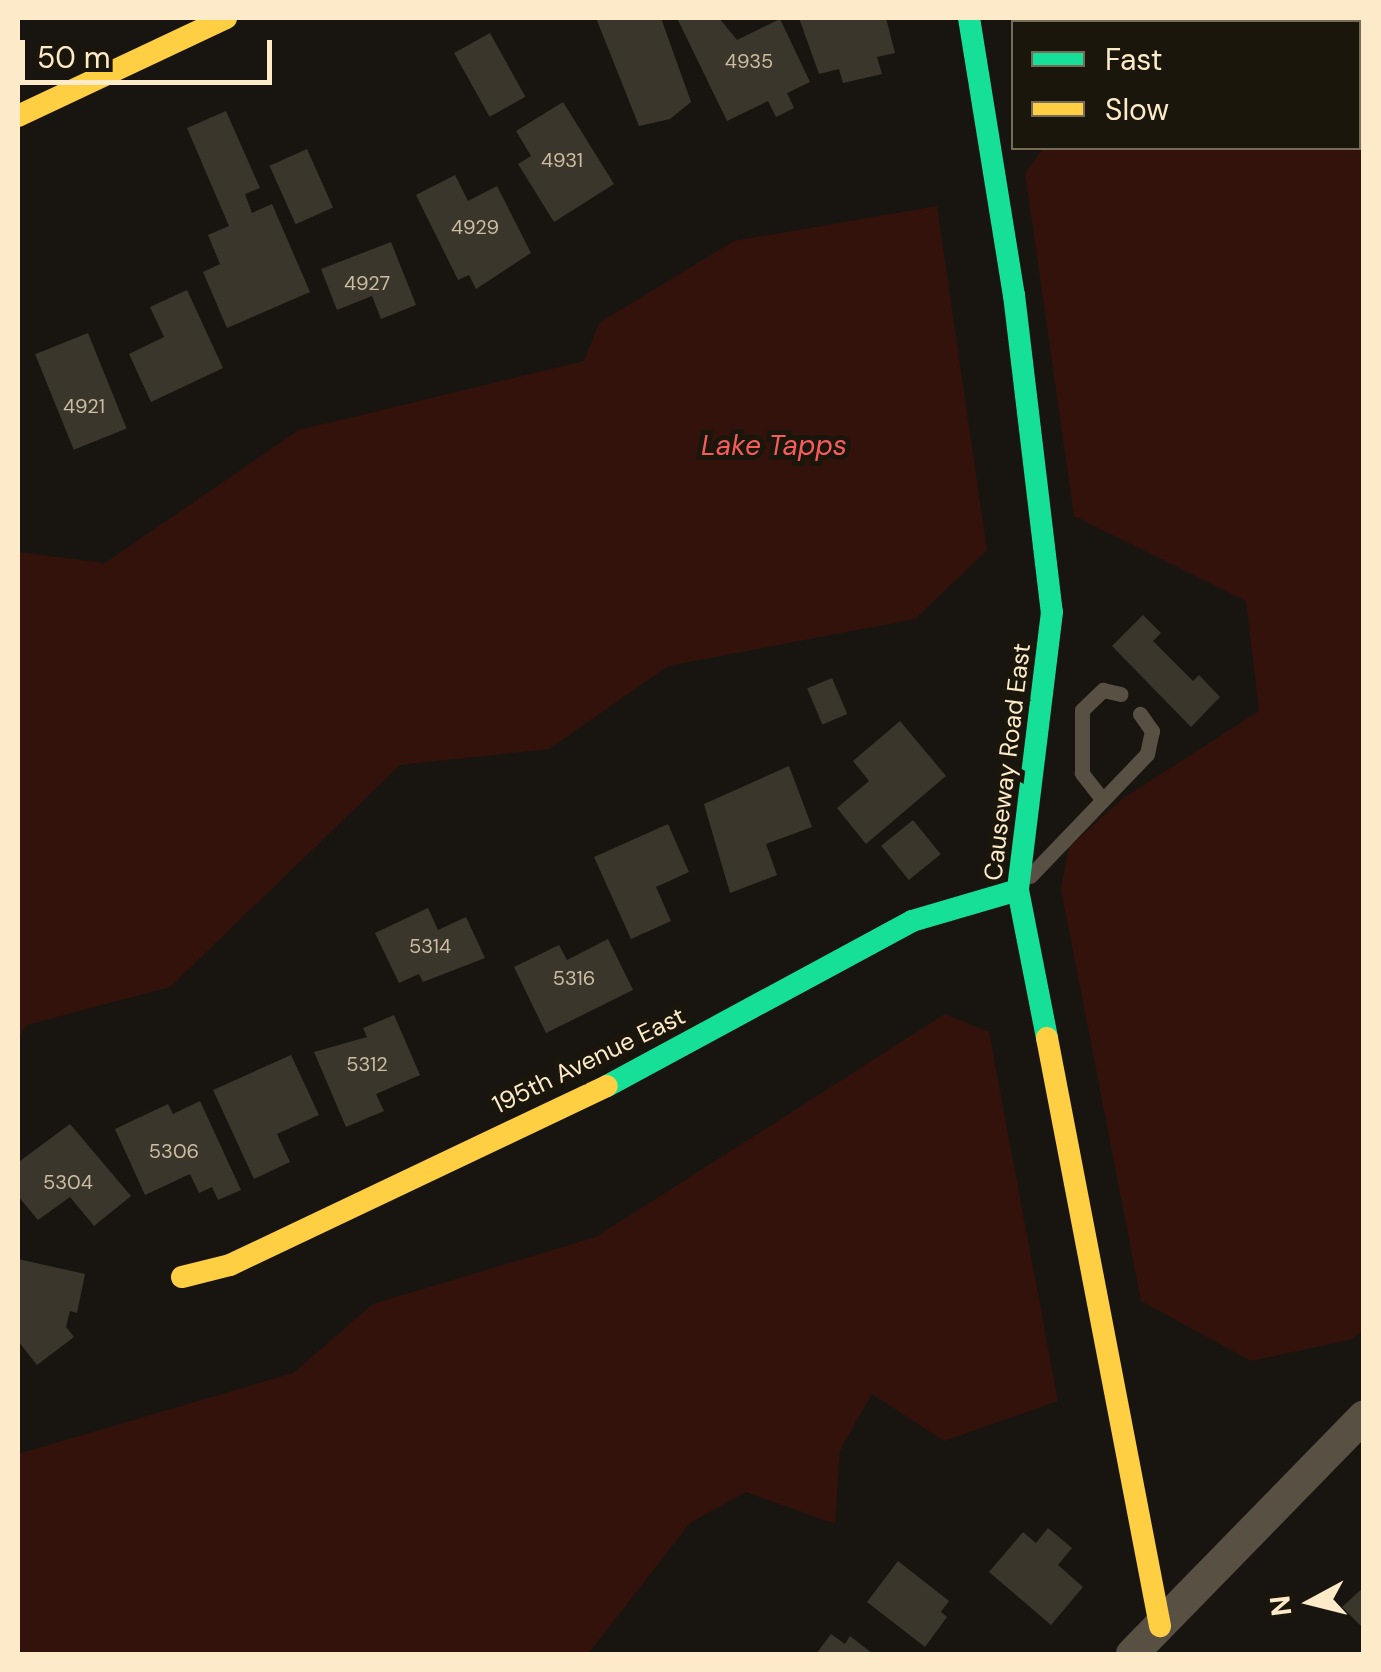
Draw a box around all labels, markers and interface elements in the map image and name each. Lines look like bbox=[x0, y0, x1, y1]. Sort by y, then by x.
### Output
scale bar bbox=[25, 20, 278, 82]
legend bbox=[1011, 20, 1361, 150]
text: 50 m bbox=[37, 38, 111, 77]
text: Fast bbox=[1105, 40, 1163, 79]
house number: 4935 bbox=[725, 49, 773, 73]
text: Slow bbox=[1105, 90, 1169, 129]
house number: 4931 bbox=[541, 148, 583, 172]
house number: 4929 bbox=[451, 215, 499, 239]
house number: 4927 bbox=[344, 271, 390, 295]
house number: 4921 bbox=[63, 394, 105, 418]
water label: Lake Tapps bbox=[701, 429, 847, 463]
street label: Causeway Road East bbox=[979, 642, 1037, 882]
house number: 5314 bbox=[409, 934, 451, 958]
house number: 5316 bbox=[553, 966, 595, 990]
street label: 195th Avenue East bbox=[488, 1001, 690, 1121]
house number: 5312 bbox=[346, 1052, 388, 1076]
house number: 5306 bbox=[149, 1139, 199, 1163]
house number: 5304 bbox=[43, 1170, 93, 1194]
north arrow bbox=[1261, 1552, 1361, 1652]
text: N bbox=[1261, 1593, 1300, 1618]

